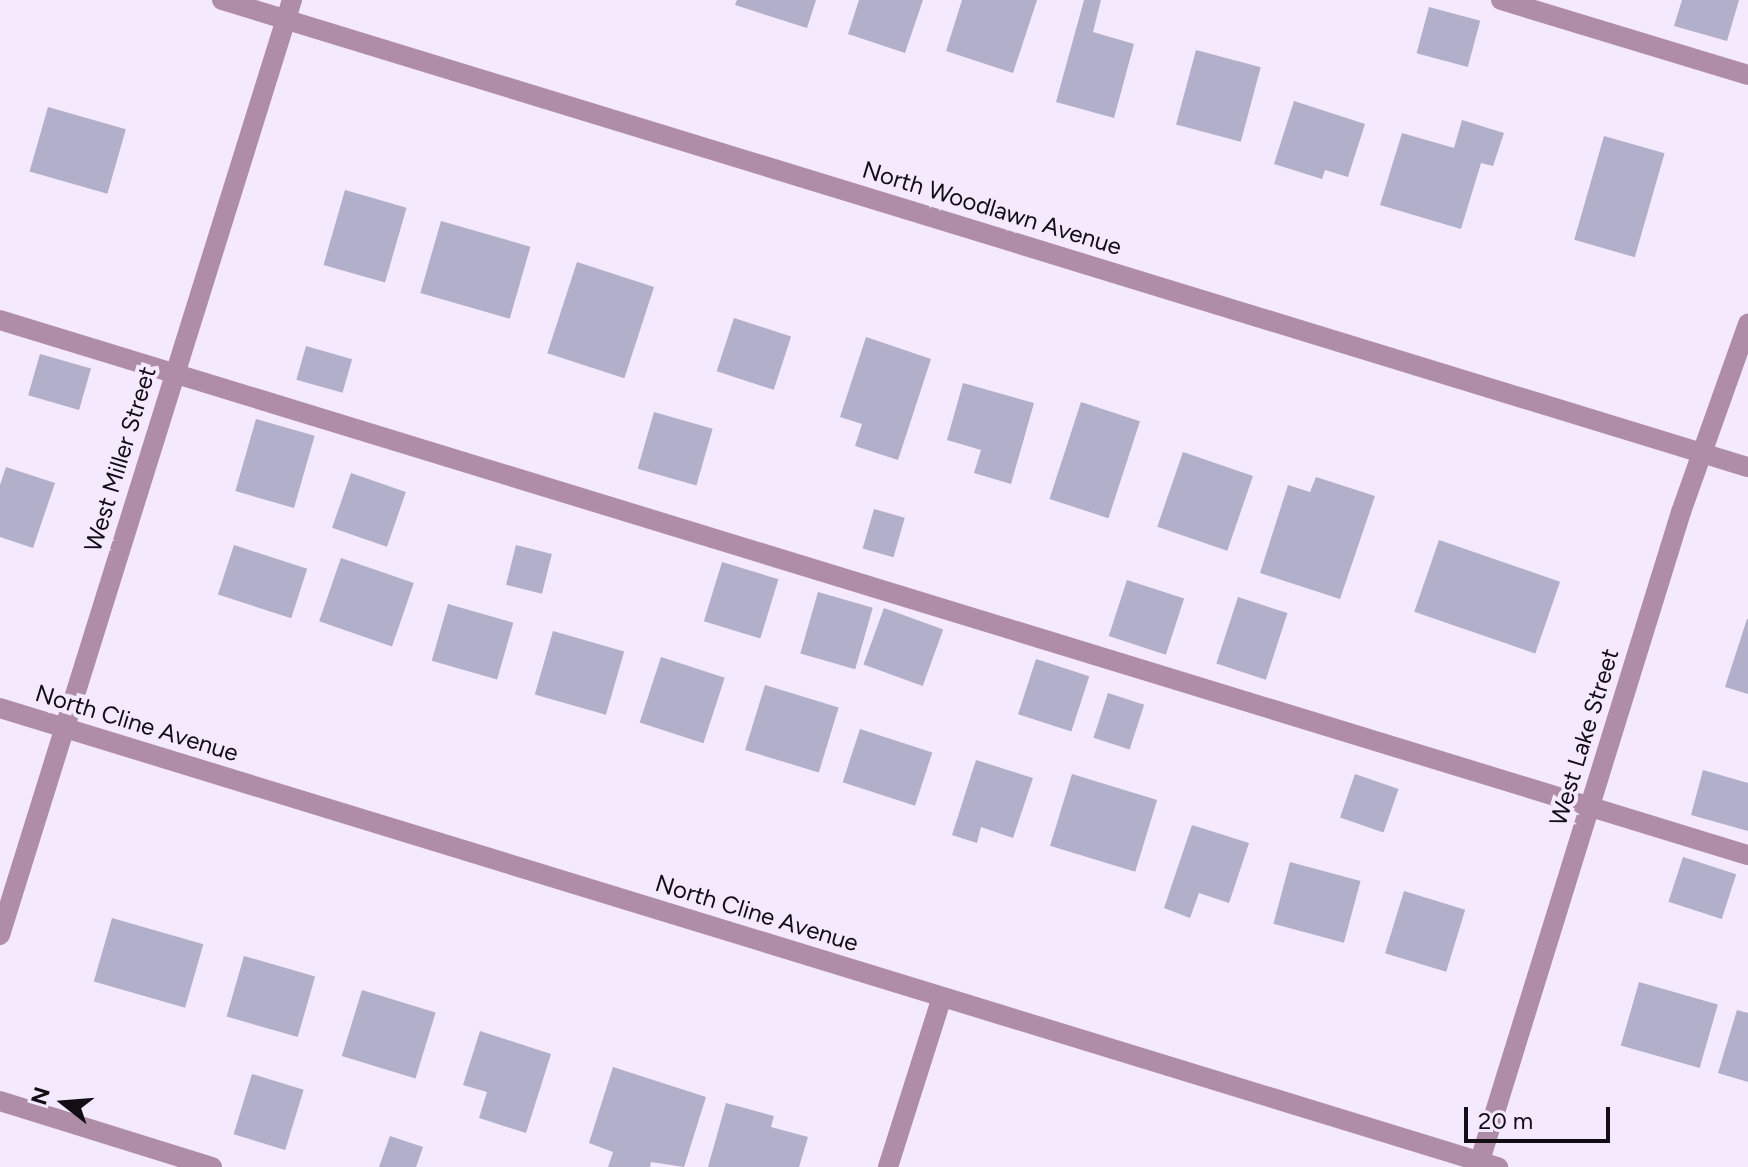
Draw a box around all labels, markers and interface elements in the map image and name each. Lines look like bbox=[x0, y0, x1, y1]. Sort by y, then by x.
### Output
street label: North Woodlawn Avenue bbox=[859, 155, 1125, 261]
street label: West Miller Street bbox=[78, 363, 162, 555]
street label: West Lake Street bbox=[1543, 645, 1625, 829]
street label: North Cline Avenue bbox=[32, 678, 242, 768]
street label: North Cline Avenue bbox=[652, 868, 862, 958]
north arrow bbox=[24, 1063, 104, 1143]
text: N bbox=[25, 1084, 56, 1108]
scale bar bbox=[1468, 1091, 1614, 1141]
text: 20 m bbox=[1478, 1106, 1533, 1135]

